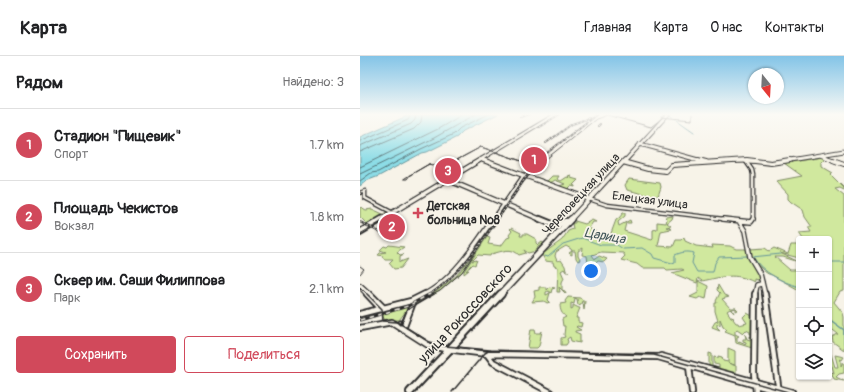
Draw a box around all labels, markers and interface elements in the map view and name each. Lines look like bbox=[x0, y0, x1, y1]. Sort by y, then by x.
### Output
text: Карта bbox=[20, 16, 67, 40]
text: Главная bbox=[584, 19, 631, 36]
text: Карта bbox=[653, 19, 688, 36]
text: О нас bbox=[710, 19, 743, 36]
text: Контакты bbox=[765, 19, 824, 36]
north arrow bbox=[748, 68, 784, 104]
text: Рядом bbox=[16, 72, 63, 93]
text: Найдено: 3 bbox=[282, 74, 344, 90]
text: Стадион "Пищевик" bbox=[54, 127, 181, 146]
text: 1 bbox=[26, 137, 32, 153]
text: 1.7 km bbox=[309, 137, 344, 153]
pin: 1 bbox=[521, 145, 547, 175]
text: Спорт bbox=[54, 146, 88, 162]
street label: Череповецкая улица bbox=[540, 150, 623, 238]
pin: 3 bbox=[435, 156, 461, 186]
street label: Елецкая улица bbox=[611, 188, 689, 213]
text: Площадь Чекистов bbox=[54, 199, 178, 218]
place label: Детская больница №8 bbox=[426, 199, 500, 228]
marker: Детская больница №8 bbox=[412, 207, 424, 219]
text: 2 bbox=[25, 209, 33, 225]
text: 1.8 km bbox=[310, 209, 344, 225]
pin: 2 bbox=[379, 212, 405, 242]
text: Вокзал bbox=[54, 218, 94, 234]
water label: Царица bbox=[583, 225, 628, 248]
map controls bbox=[796, 236, 832, 380]
button: + bbox=[796, 236, 832, 272]
street label: улица Рокоссовского bbox=[414, 260, 516, 367]
your location bbox=[581, 261, 601, 281]
text: Сквер им. Саши Филиппова bbox=[54, 271, 225, 290]
button: − bbox=[796, 272, 832, 308]
text: 3 bbox=[25, 281, 33, 297]
text: 2.1 km bbox=[309, 281, 344, 297]
text: Парк bbox=[54, 290, 81, 306]
button: locate bbox=[796, 308, 832, 344]
button: Сохранить bbox=[16, 336, 176, 373]
button: Поделиться bbox=[184, 336, 344, 373]
button: layers bbox=[796, 344, 832, 380]

